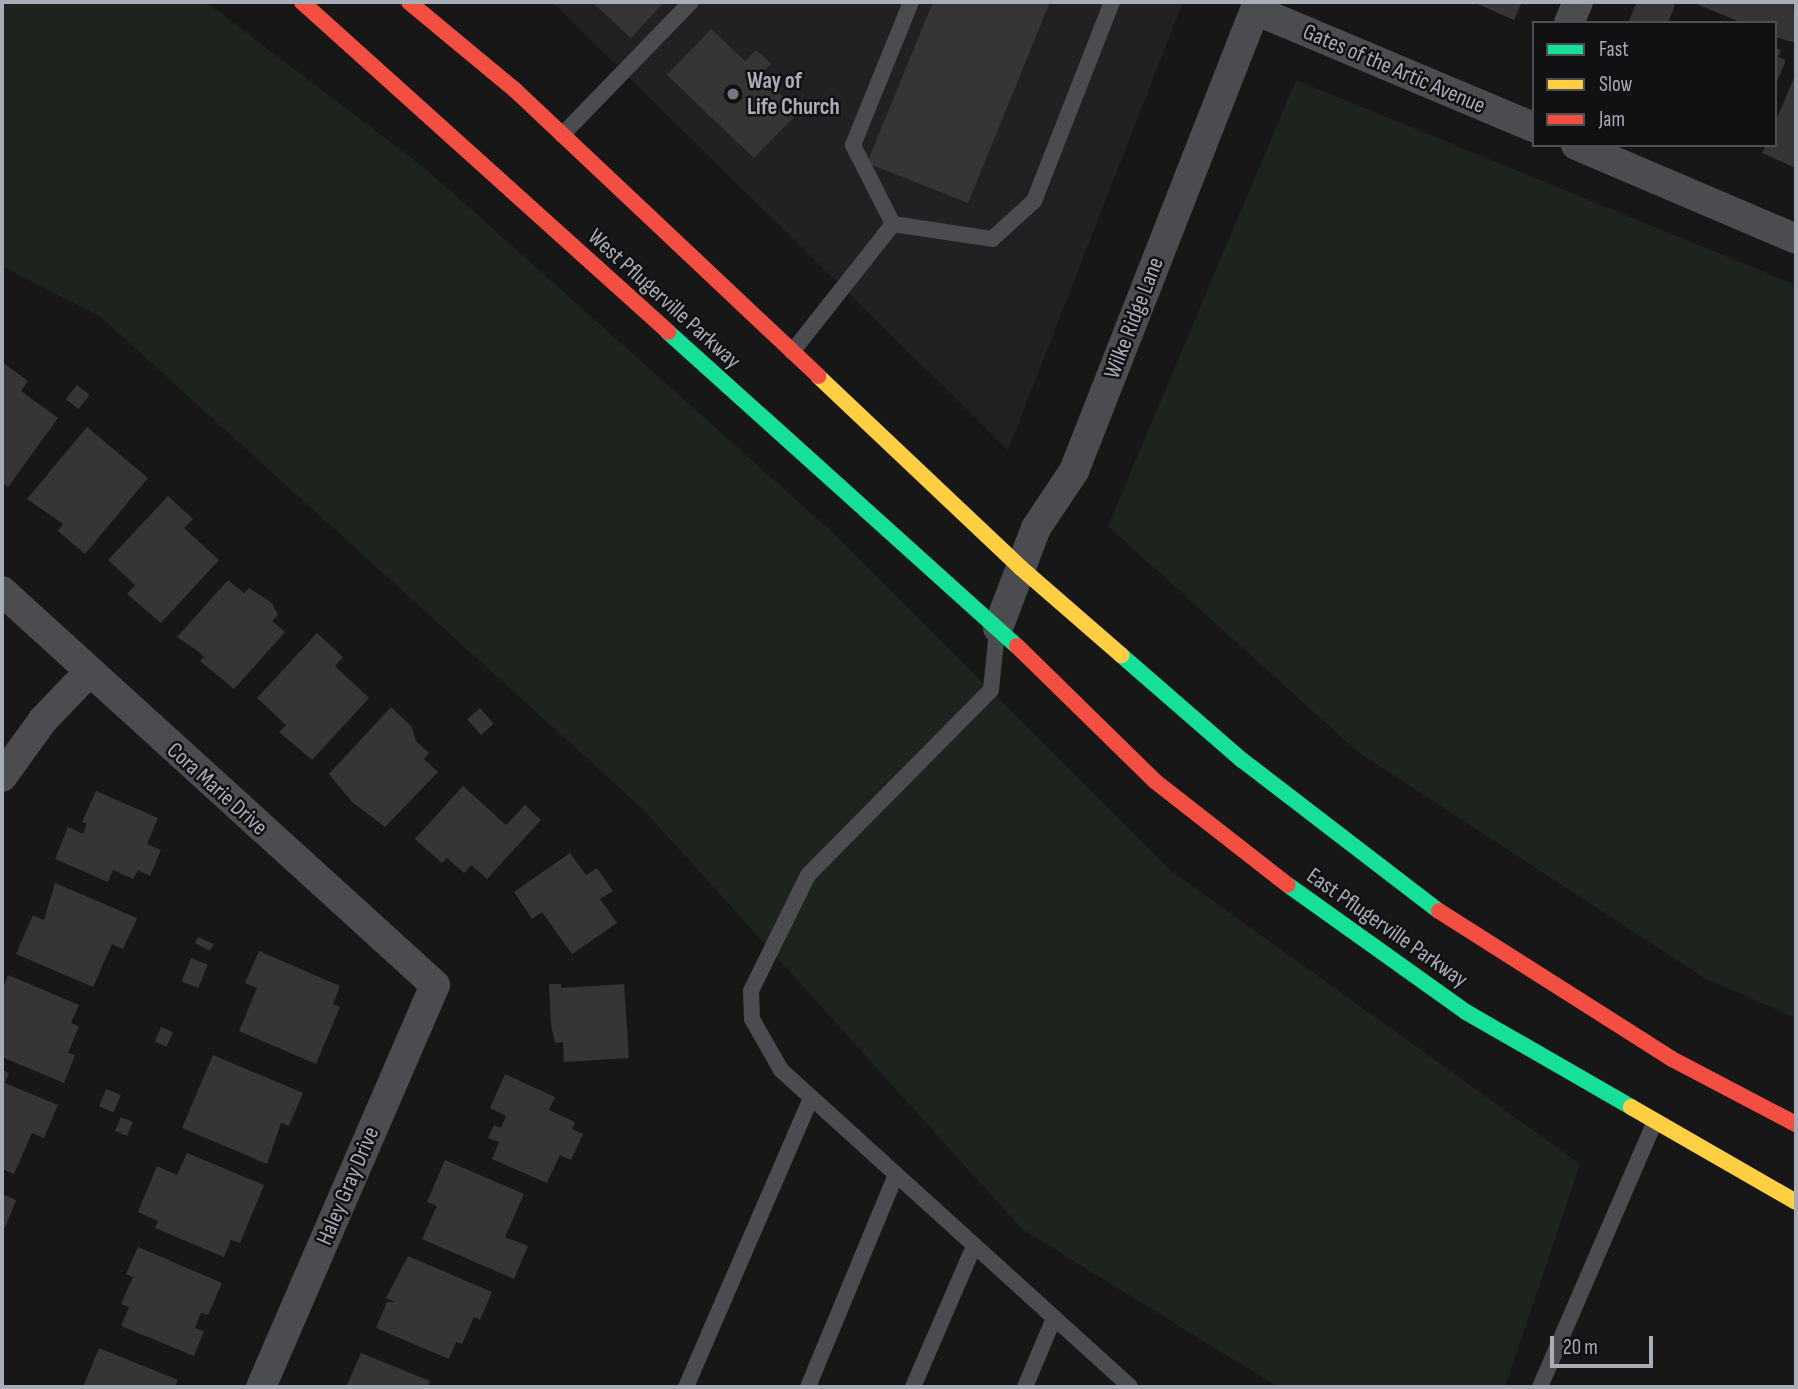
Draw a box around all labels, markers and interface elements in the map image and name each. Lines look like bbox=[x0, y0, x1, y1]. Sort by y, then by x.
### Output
street label: Gates of the Artic Avenue bbox=[1299, 18, 1489, 120]
legend bbox=[1532, 21, 1777, 147]
text: Fast bbox=[1599, 37, 1629, 62]
place label: Way of Life Church bbox=[747, 67, 840, 121]
text: Slow bbox=[1599, 72, 1632, 97]
marker: Way of Life Church bbox=[725, 86, 741, 102]
text: Jam bbox=[1599, 107, 1625, 132]
street label: West Pflugerville Parkway bbox=[582, 223, 746, 375]
street label: Wilke Ridge Lane bbox=[1098, 253, 1170, 383]
street label: Cora Marie Drive bbox=[161, 737, 273, 841]
street label: East Pflugerville Parkway bbox=[1301, 862, 1473, 994]
street label: Haley Gray Drive bbox=[311, 1123, 385, 1249]
scale bar bbox=[1553, 1322, 1656, 1366]
text: 20 m bbox=[1563, 1335, 1598, 1360]

